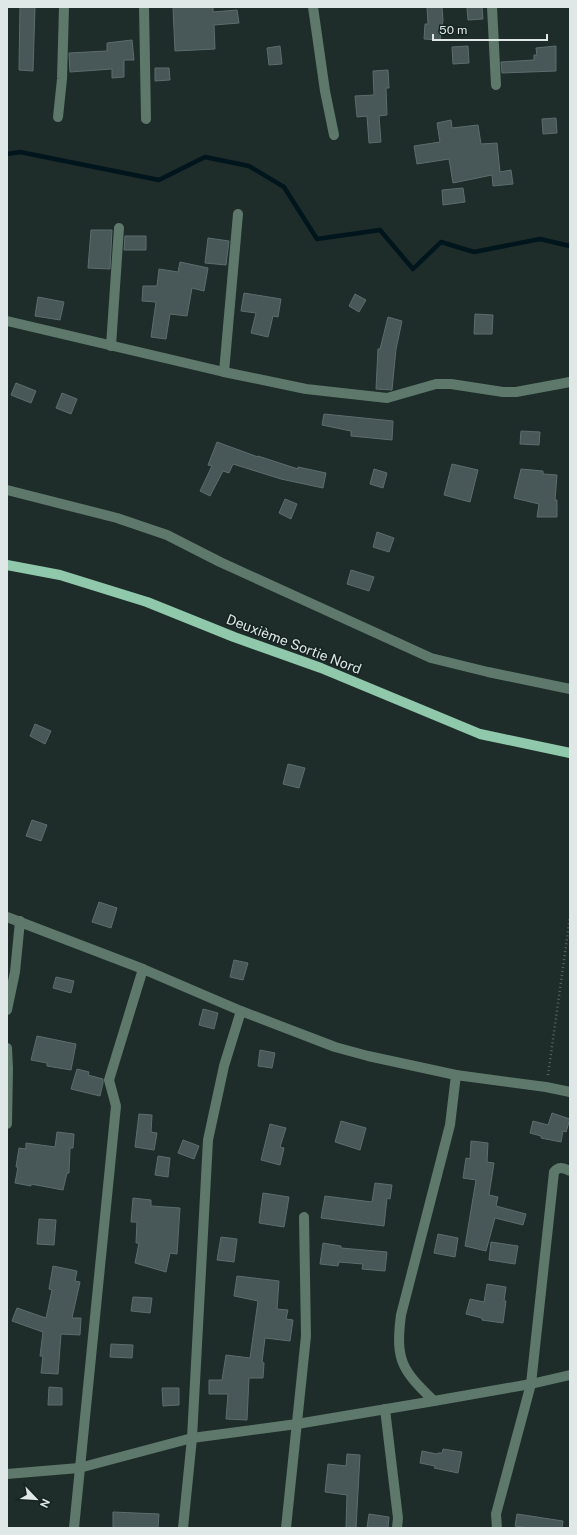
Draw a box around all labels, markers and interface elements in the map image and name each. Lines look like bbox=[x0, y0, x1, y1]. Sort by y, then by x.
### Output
scale bar bbox=[433, 16, 547, 42]
text: 50 m bbox=[439, 23, 467, 37]
street label: Deuxième Sortie Nord bbox=[224, 611, 364, 677]
north arrow bbox=[16, 1479, 56, 1519]
text: N bbox=[38, 1497, 52, 1510]

